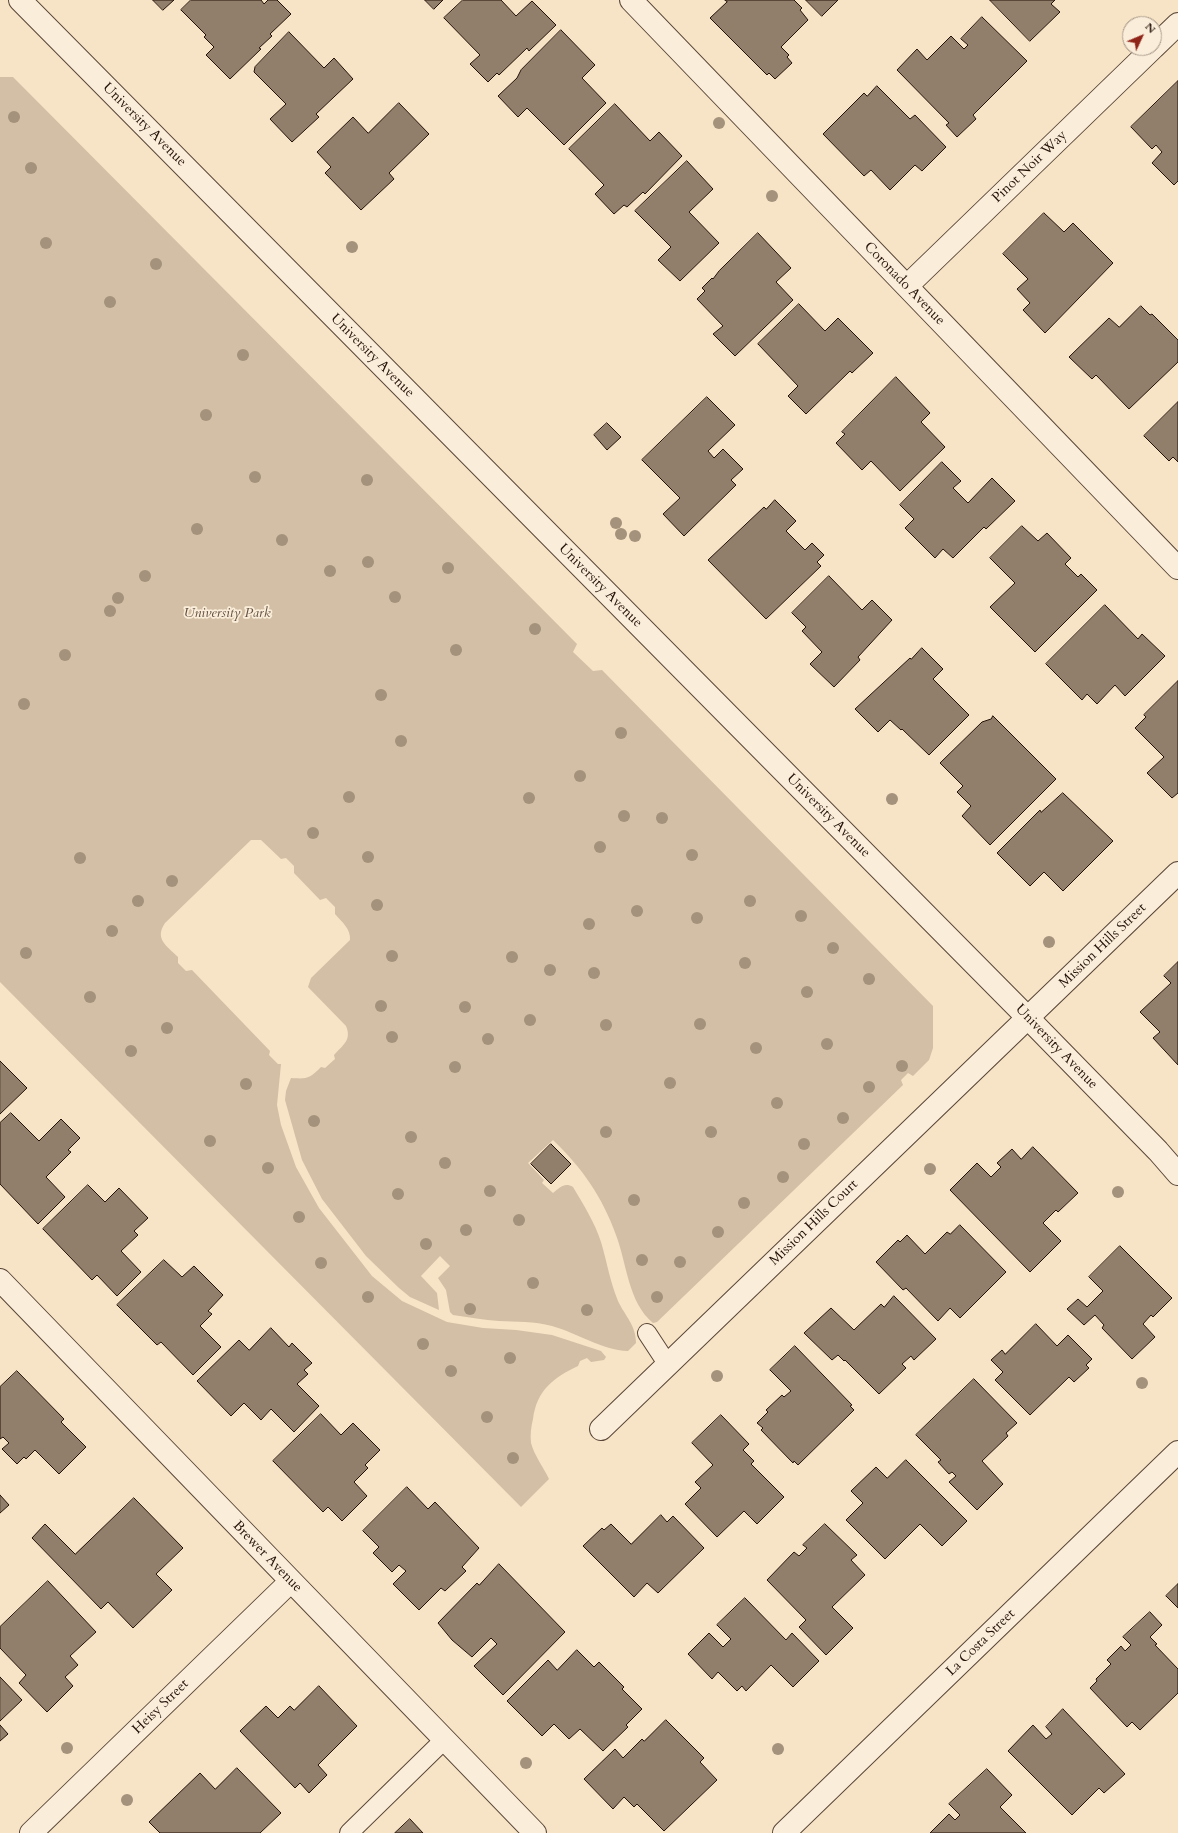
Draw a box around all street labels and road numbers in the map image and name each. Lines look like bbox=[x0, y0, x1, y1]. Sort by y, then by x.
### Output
street label: University Avenue bbox=[99, 80, 189, 170]
street label: Pinot Noir Way bbox=[989, 127, 1071, 207]
street label: Coronado Avenue bbox=[860, 239, 948, 329]
street label: University Avenue bbox=[327, 311, 417, 401]
street label: University Avenue bbox=[555, 541, 645, 631]
street label: University Avenue bbox=[783, 771, 873, 861]
street label: Mission Hills Street bbox=[1056, 900, 1150, 992]
street label: University Avenue bbox=[1011, 1001, 1101, 1093]
street label: Mission Hills Court bbox=[766, 1177, 862, 1269]
street label: Brewer Avenue bbox=[229, 1518, 305, 1596]
street label: La Costa Street bbox=[943, 1606, 1019, 1680]
street label: Heisy Street bbox=[129, 1676, 193, 1738]

